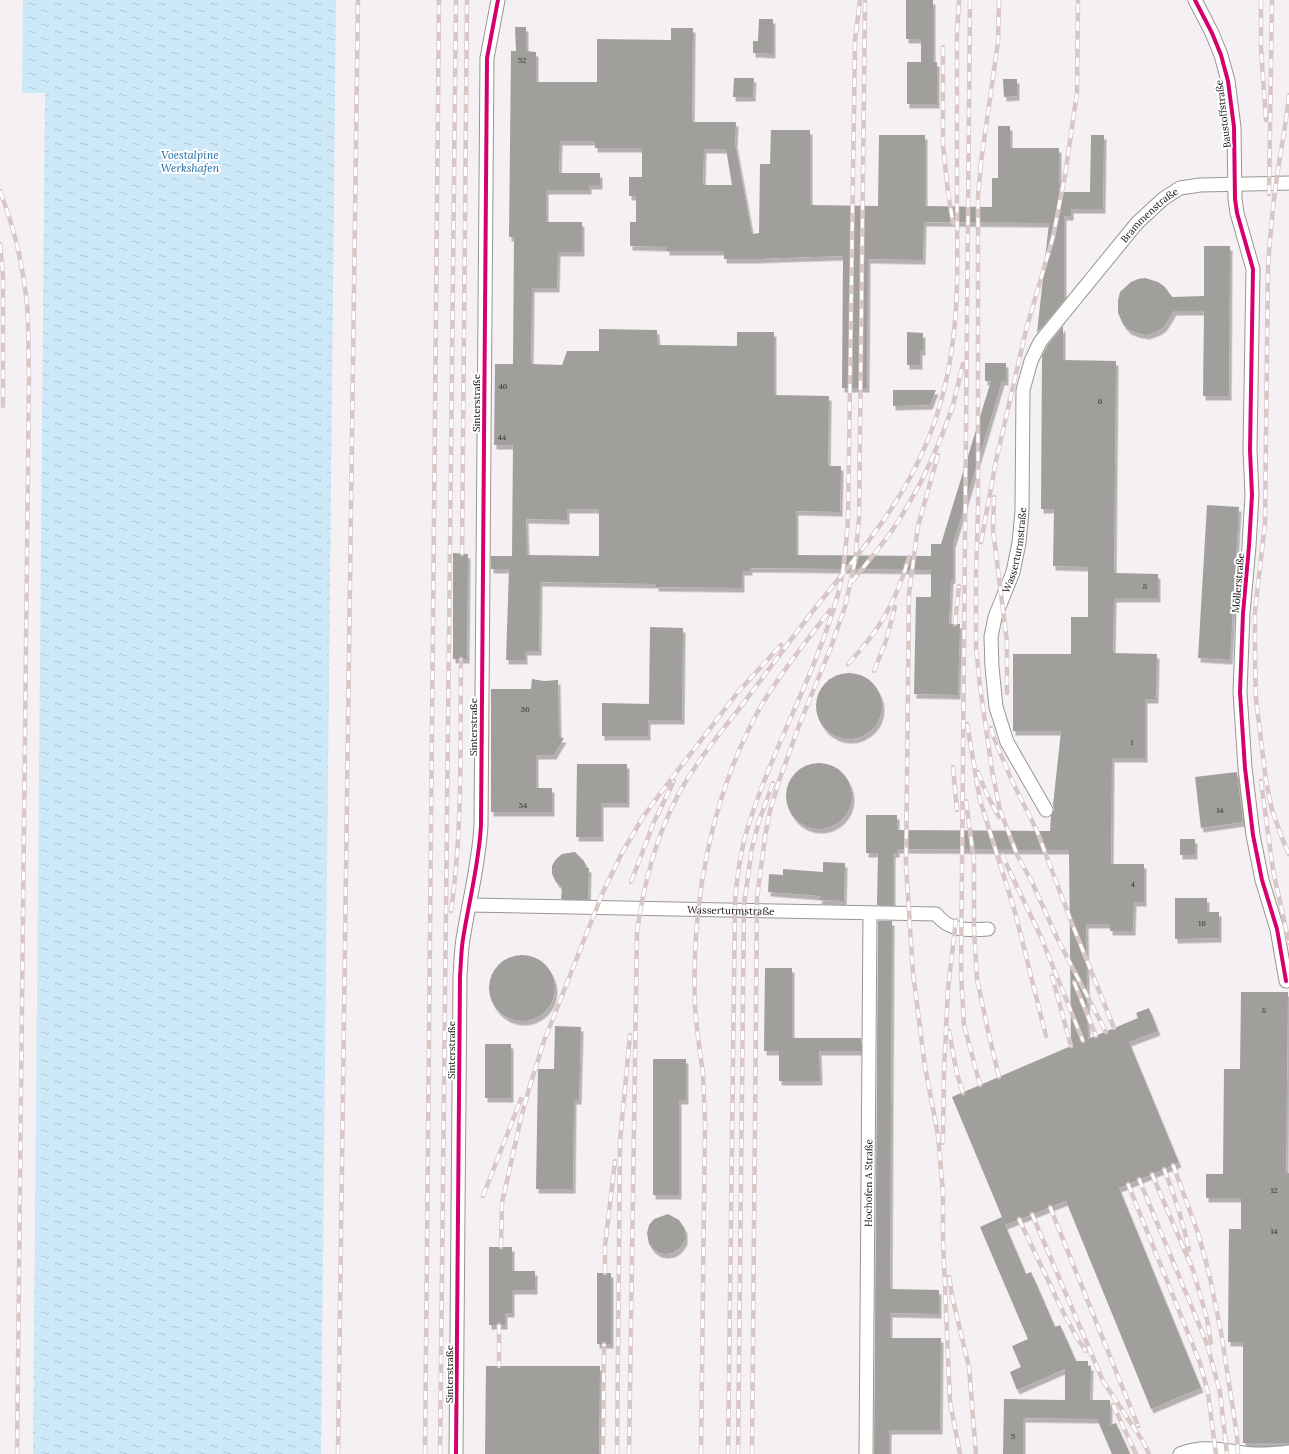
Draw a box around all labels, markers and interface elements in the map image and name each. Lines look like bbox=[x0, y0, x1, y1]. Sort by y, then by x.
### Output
house number: 52 bbox=[518, 55, 526, 65]
street label: Baustoffstraße bbox=[1212, 79, 1234, 149]
water label: Voestalpine Werkshafen bbox=[161, 148, 220, 175]
street label: Brammenstraße bbox=[1117, 184, 1181, 245]
street label: Sinterstraße bbox=[470, 373, 483, 432]
house number: 46 bbox=[499, 381, 508, 391]
house number: 6 bbox=[1098, 396, 1103, 406]
house number: 44 bbox=[498, 432, 507, 442]
street label: Wasserturmstraße bbox=[999, 507, 1029, 595]
street label: Möllerstraße bbox=[1229, 552, 1247, 614]
house number: 8 bbox=[1143, 581, 1148, 591]
street label: Sinterstraße bbox=[467, 697, 480, 756]
house number: 36 bbox=[520, 704, 530, 714]
house number: 1 bbox=[1131, 737, 1134, 747]
house number: 34 bbox=[519, 800, 528, 810]
house number: 14 bbox=[1216, 805, 1224, 815]
house number: 4 bbox=[1131, 879, 1136, 889]
street label: Wasserturmstraße bbox=[687, 903, 775, 917]
house number: 16 bbox=[1198, 918, 1206, 928]
house number: 8 bbox=[1262, 1005, 1267, 1015]
street label: Sinterstraße bbox=[445, 1020, 458, 1079]
street label: Hochofen A Straße bbox=[861, 1138, 875, 1227]
house number: 12 bbox=[1270, 1185, 1278, 1195]
house number: 14 bbox=[1270, 1226, 1278, 1236]
street label: Sinterstraße bbox=[443, 1344, 456, 1403]
house number: 5 bbox=[1011, 1431, 1015, 1441]

